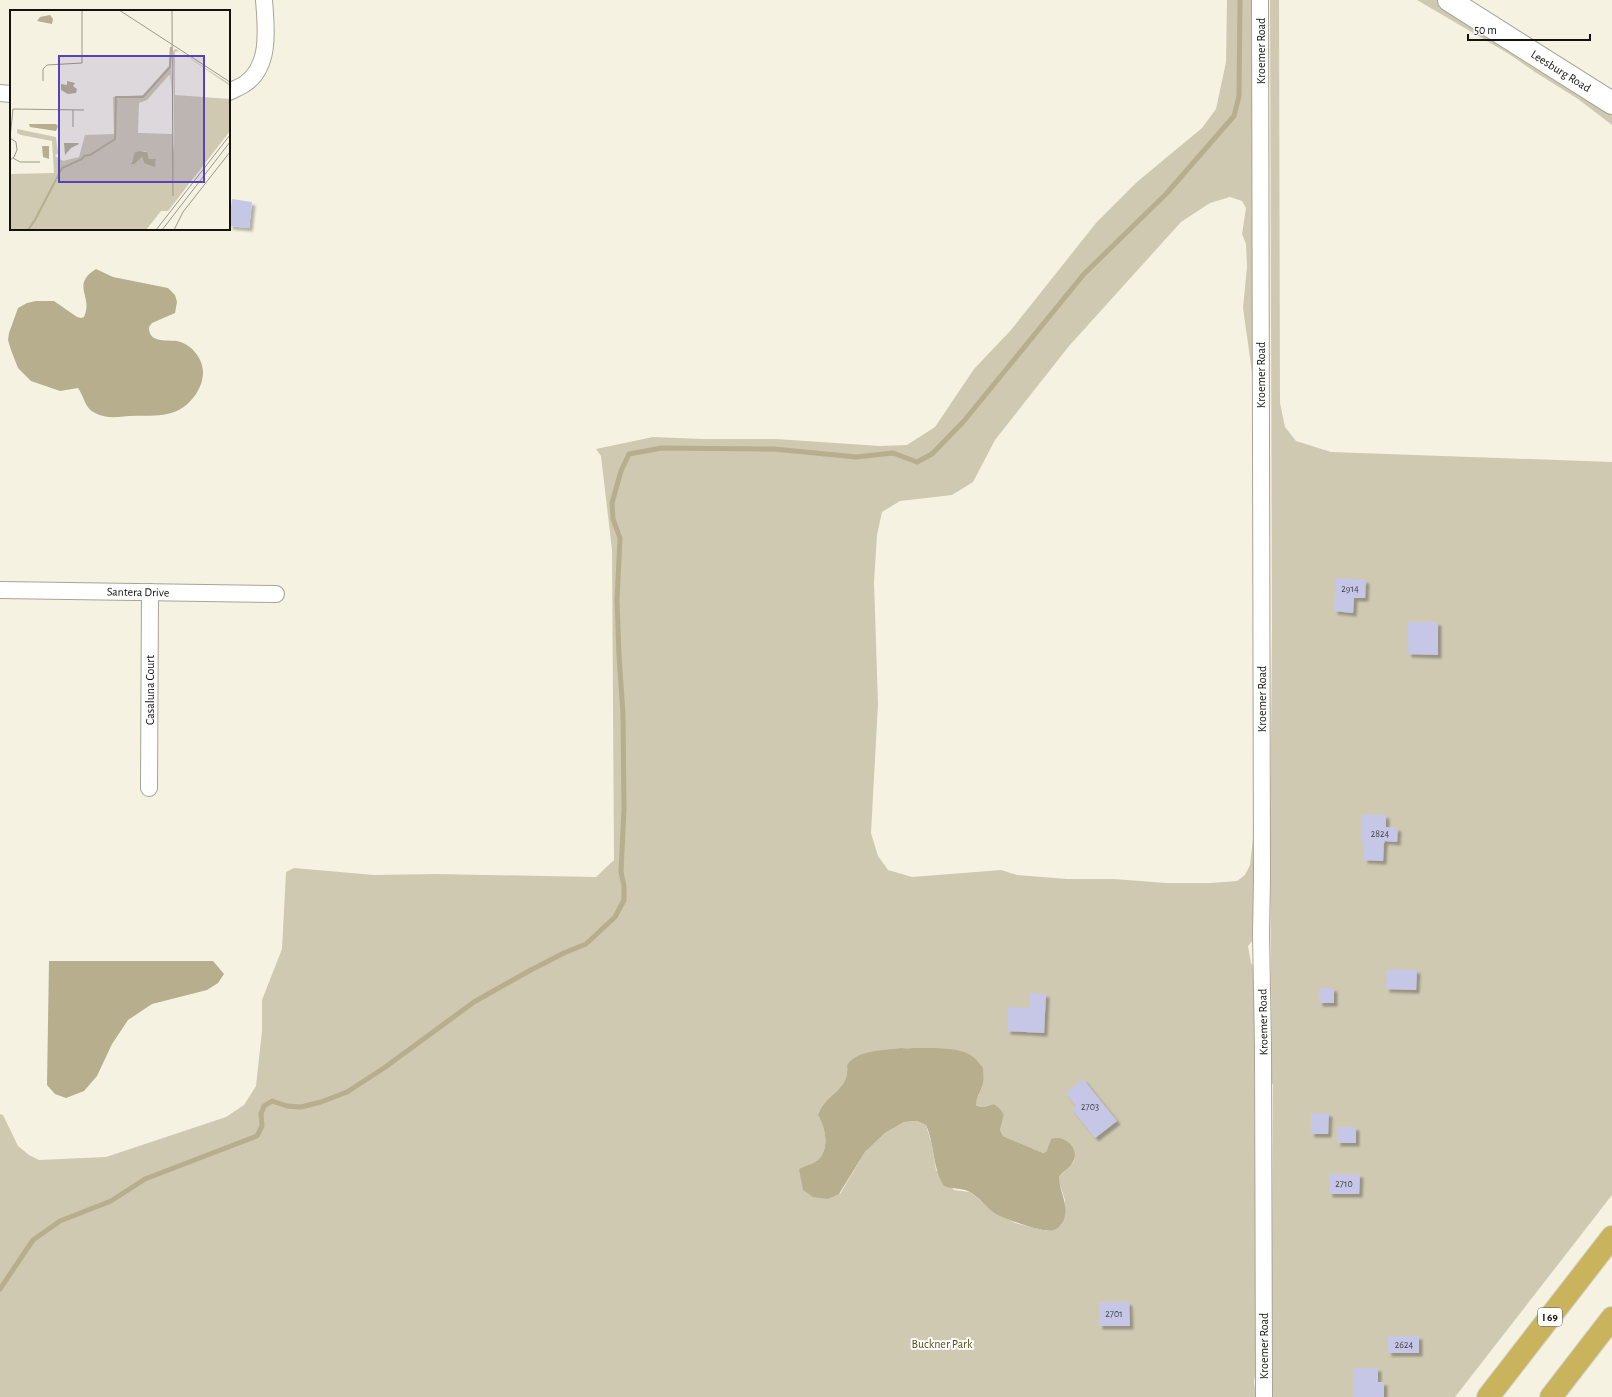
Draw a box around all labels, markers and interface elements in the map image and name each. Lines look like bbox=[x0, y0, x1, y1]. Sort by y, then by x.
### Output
inset map bbox=[10, 10, 230, 230]
scale bar bbox=[1468, 16, 1590, 42]
street label: Kroemer Road bbox=[1255, 18, 1267, 84]
text: 50 m bbox=[1474, 24, 1497, 36]
street label: Leesburg Road bbox=[1529, 48, 1593, 94]
street label: Kroemer Road bbox=[1255, 342, 1267, 408]
house number: 2914 bbox=[1341, 584, 1359, 594]
street label: Santera Drive bbox=[107, 585, 169, 599]
street label: Casaluna Court bbox=[144, 655, 156, 725]
street label: Kroemer Road bbox=[1256, 666, 1268, 732]
house number: 2824 bbox=[1371, 829, 1390, 839]
street label: Kroemer Road bbox=[1256, 989, 1270, 1055]
house number: 2703 bbox=[1081, 1102, 1099, 1112]
house number: 2710 bbox=[1335, 1179, 1353, 1189]
road number: I 69 bbox=[1538, 1308, 1562, 1326]
house number: 2701 bbox=[1105, 1309, 1123, 1319]
street label: Kroemer Road bbox=[1258, 1313, 1270, 1379]
park label: Buckner Park bbox=[912, 1338, 973, 1350]
house number: 2624 bbox=[1395, 1340, 1413, 1350]

